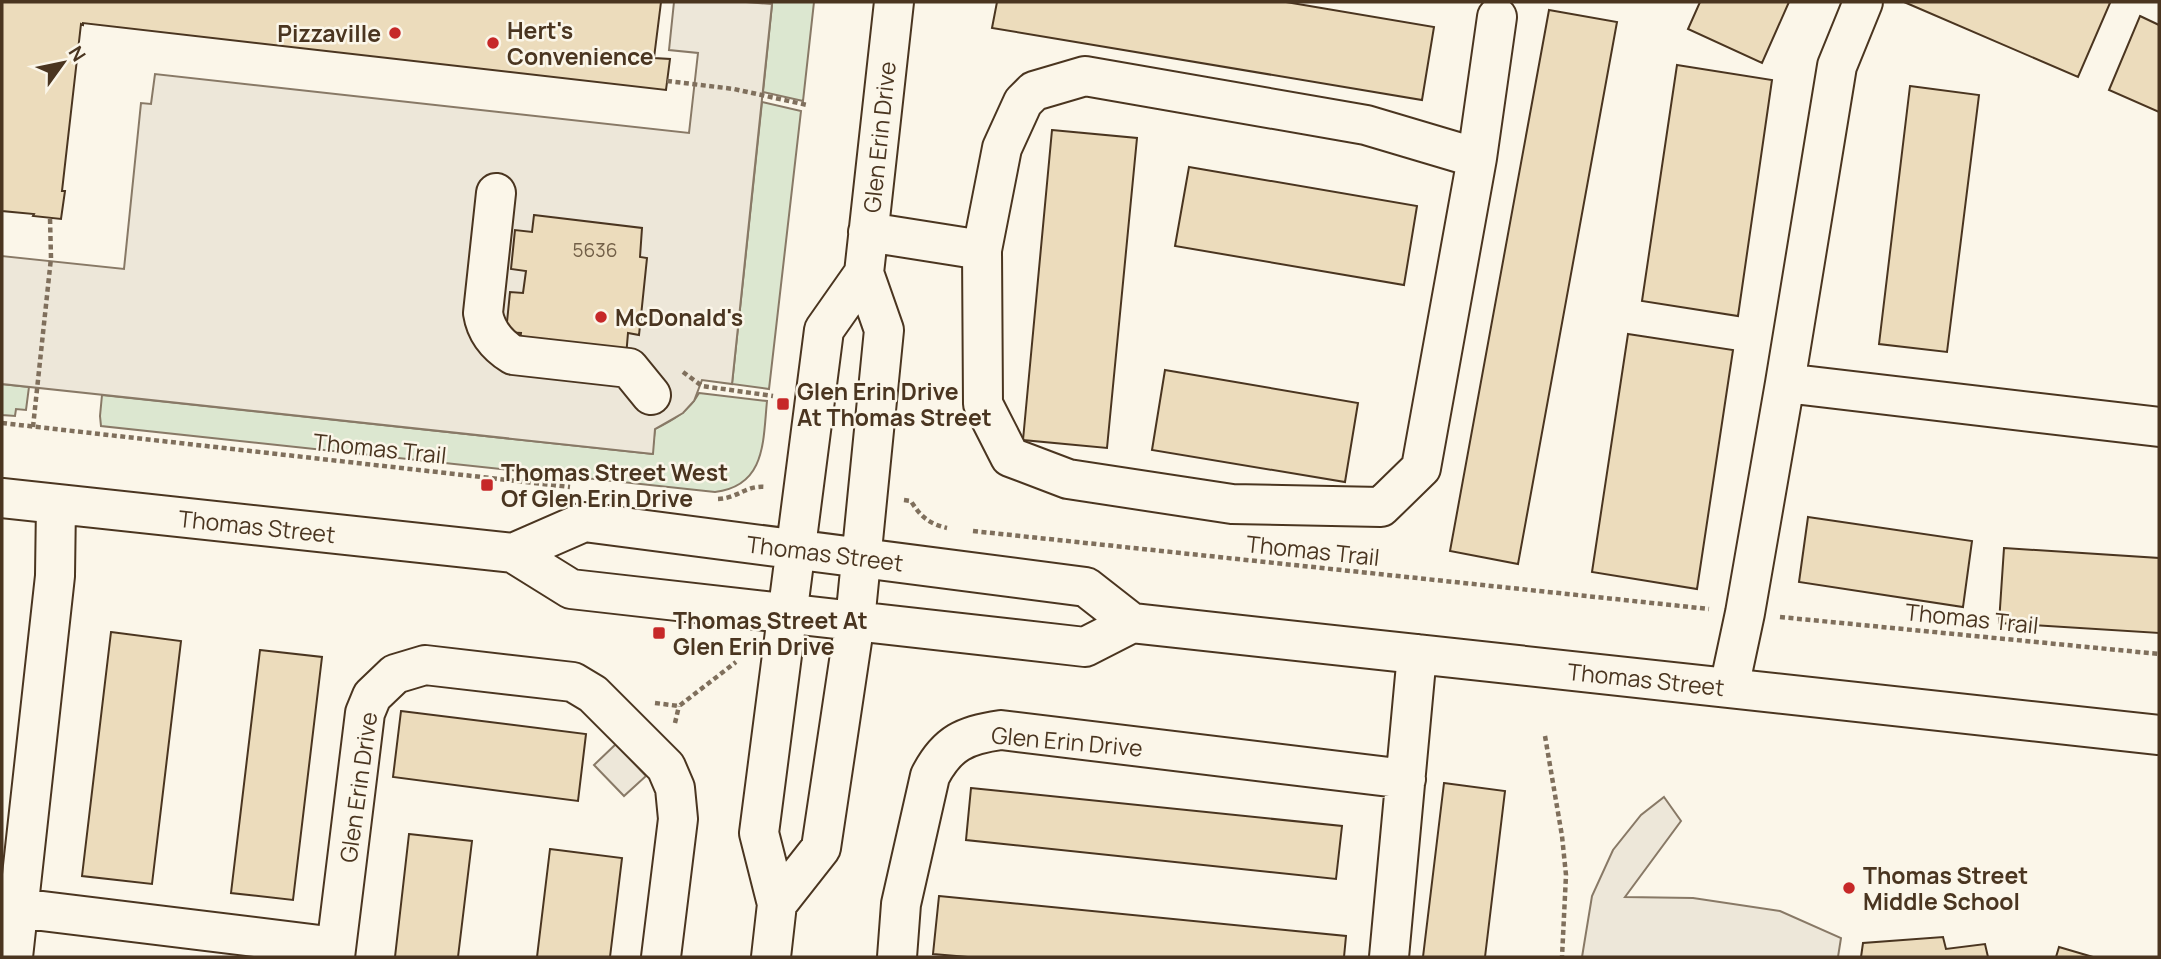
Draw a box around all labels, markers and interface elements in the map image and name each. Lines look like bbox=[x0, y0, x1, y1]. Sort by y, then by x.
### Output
place label: Hert's Convenience bbox=[507, 14, 654, 72]
place label: Pizzaville bbox=[277, 17, 381, 49]
marker: Pizzaville bbox=[387, 25, 403, 41]
north arrow bbox=[28, 28, 98, 98]
marker: Hert's Convenience bbox=[485, 35, 501, 51]
text: N bbox=[63, 41, 92, 67]
street label: Glen Erin Drive bbox=[855, 60, 903, 214]
house number: 5636 bbox=[572, 237, 618, 263]
place label: McDonald's bbox=[615, 301, 743, 333]
marker: McDonald's bbox=[593, 309, 609, 325]
place label: Glen Erin Drive At Thomas Street bbox=[797, 375, 992, 433]
marker: Glen Erin Drive At Thomas Street bbox=[775, 396, 791, 412]
street label: Thomas Trail bbox=[312, 425, 448, 471]
place label: Thomas Street West Of Glen Erin Drive bbox=[501, 456, 728, 514]
marker: Thomas Street West Of Glen Erin Drive bbox=[479, 477, 495, 493]
street label: Thomas Street bbox=[177, 502, 337, 550]
street label: Thomas Trail bbox=[1245, 527, 1381, 573]
street label: Thomas Street bbox=[745, 528, 905, 578]
street label: Thomas Trail bbox=[1904, 595, 2040, 641]
place label: Thomas Street At Glen Erin Drive bbox=[673, 604, 868, 662]
marker: Thomas Street At Glen Erin Drive bbox=[651, 625, 667, 641]
street label: Thomas Street bbox=[1566, 655, 1726, 703]
street label: Glen Erin Drive bbox=[332, 710, 384, 864]
street label: Glen Erin Drive bbox=[990, 718, 1144, 764]
place label: Thomas Street Middle School bbox=[1863, 859, 2028, 917]
marker: Thomas Street Middle School bbox=[1841, 880, 1857, 896]

